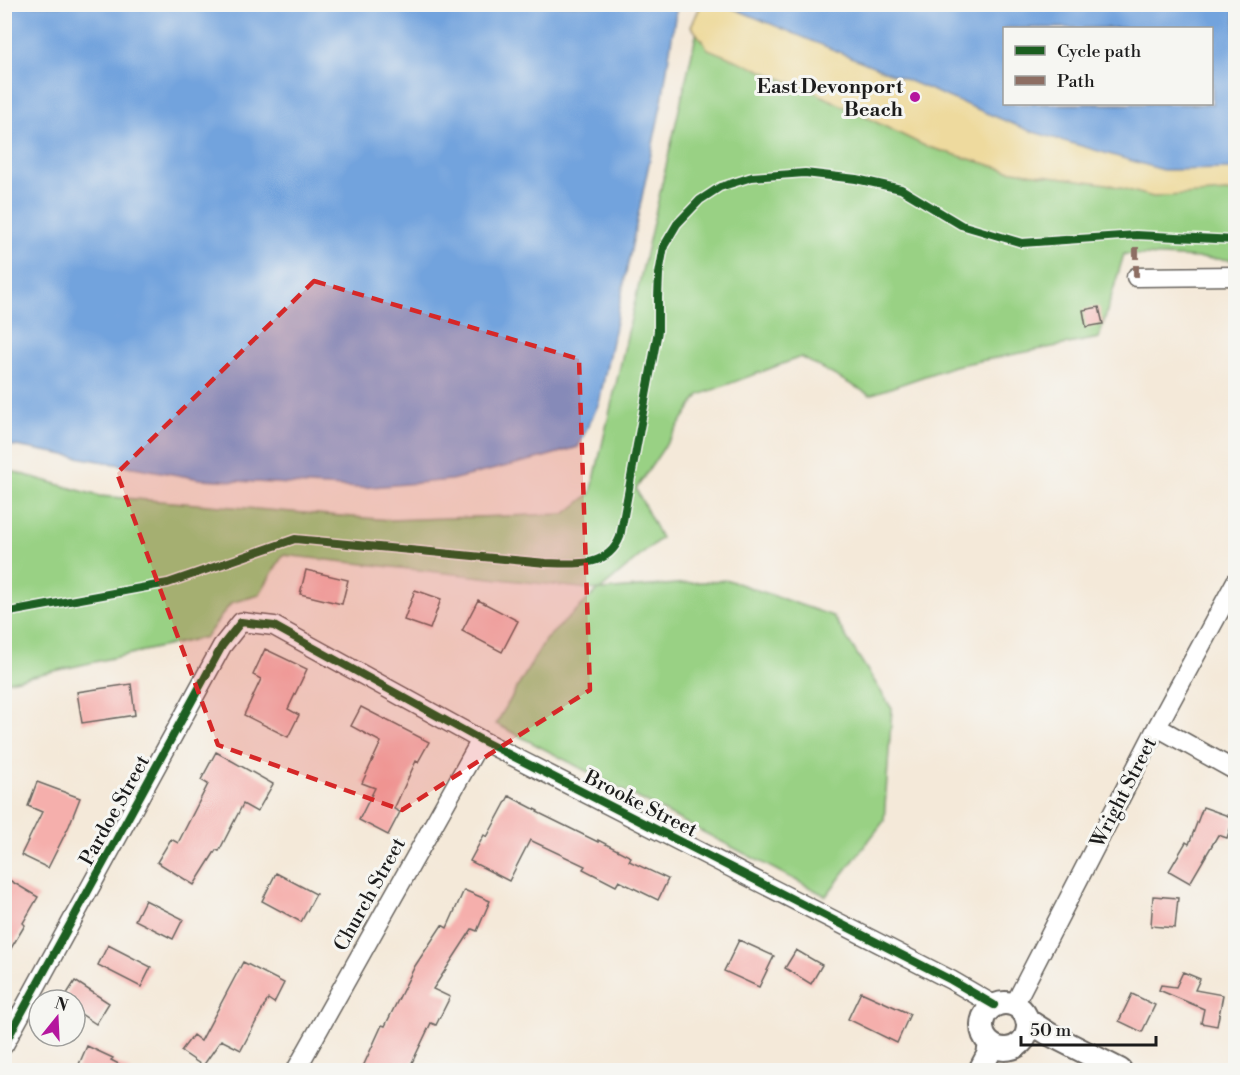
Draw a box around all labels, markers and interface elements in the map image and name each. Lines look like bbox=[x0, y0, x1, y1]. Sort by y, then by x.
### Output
legend bbox=[1003, 27, 1213, 105]
text: Cycle path bbox=[1057, 40, 1141, 63]
text: Path bbox=[1057, 70, 1095, 93]
place label: East Devonport Beach bbox=[757, 75, 904, 123]
marker: East Devonport Beach bbox=[908, 90, 922, 104]
street label: Wright Street bbox=[1085, 733, 1163, 853]
street label: Pardoe Street bbox=[75, 751, 156, 870]
street label: Brooke Street bbox=[579, 765, 701, 844]
street label: Church Street bbox=[329, 834, 412, 956]
north arrow bbox=[27, 988, 87, 1048]
text: N bbox=[52, 993, 71, 1016]
scale bar bbox=[1021, 1009, 1156, 1047]
text: 50 m bbox=[1030, 1019, 1072, 1042]

